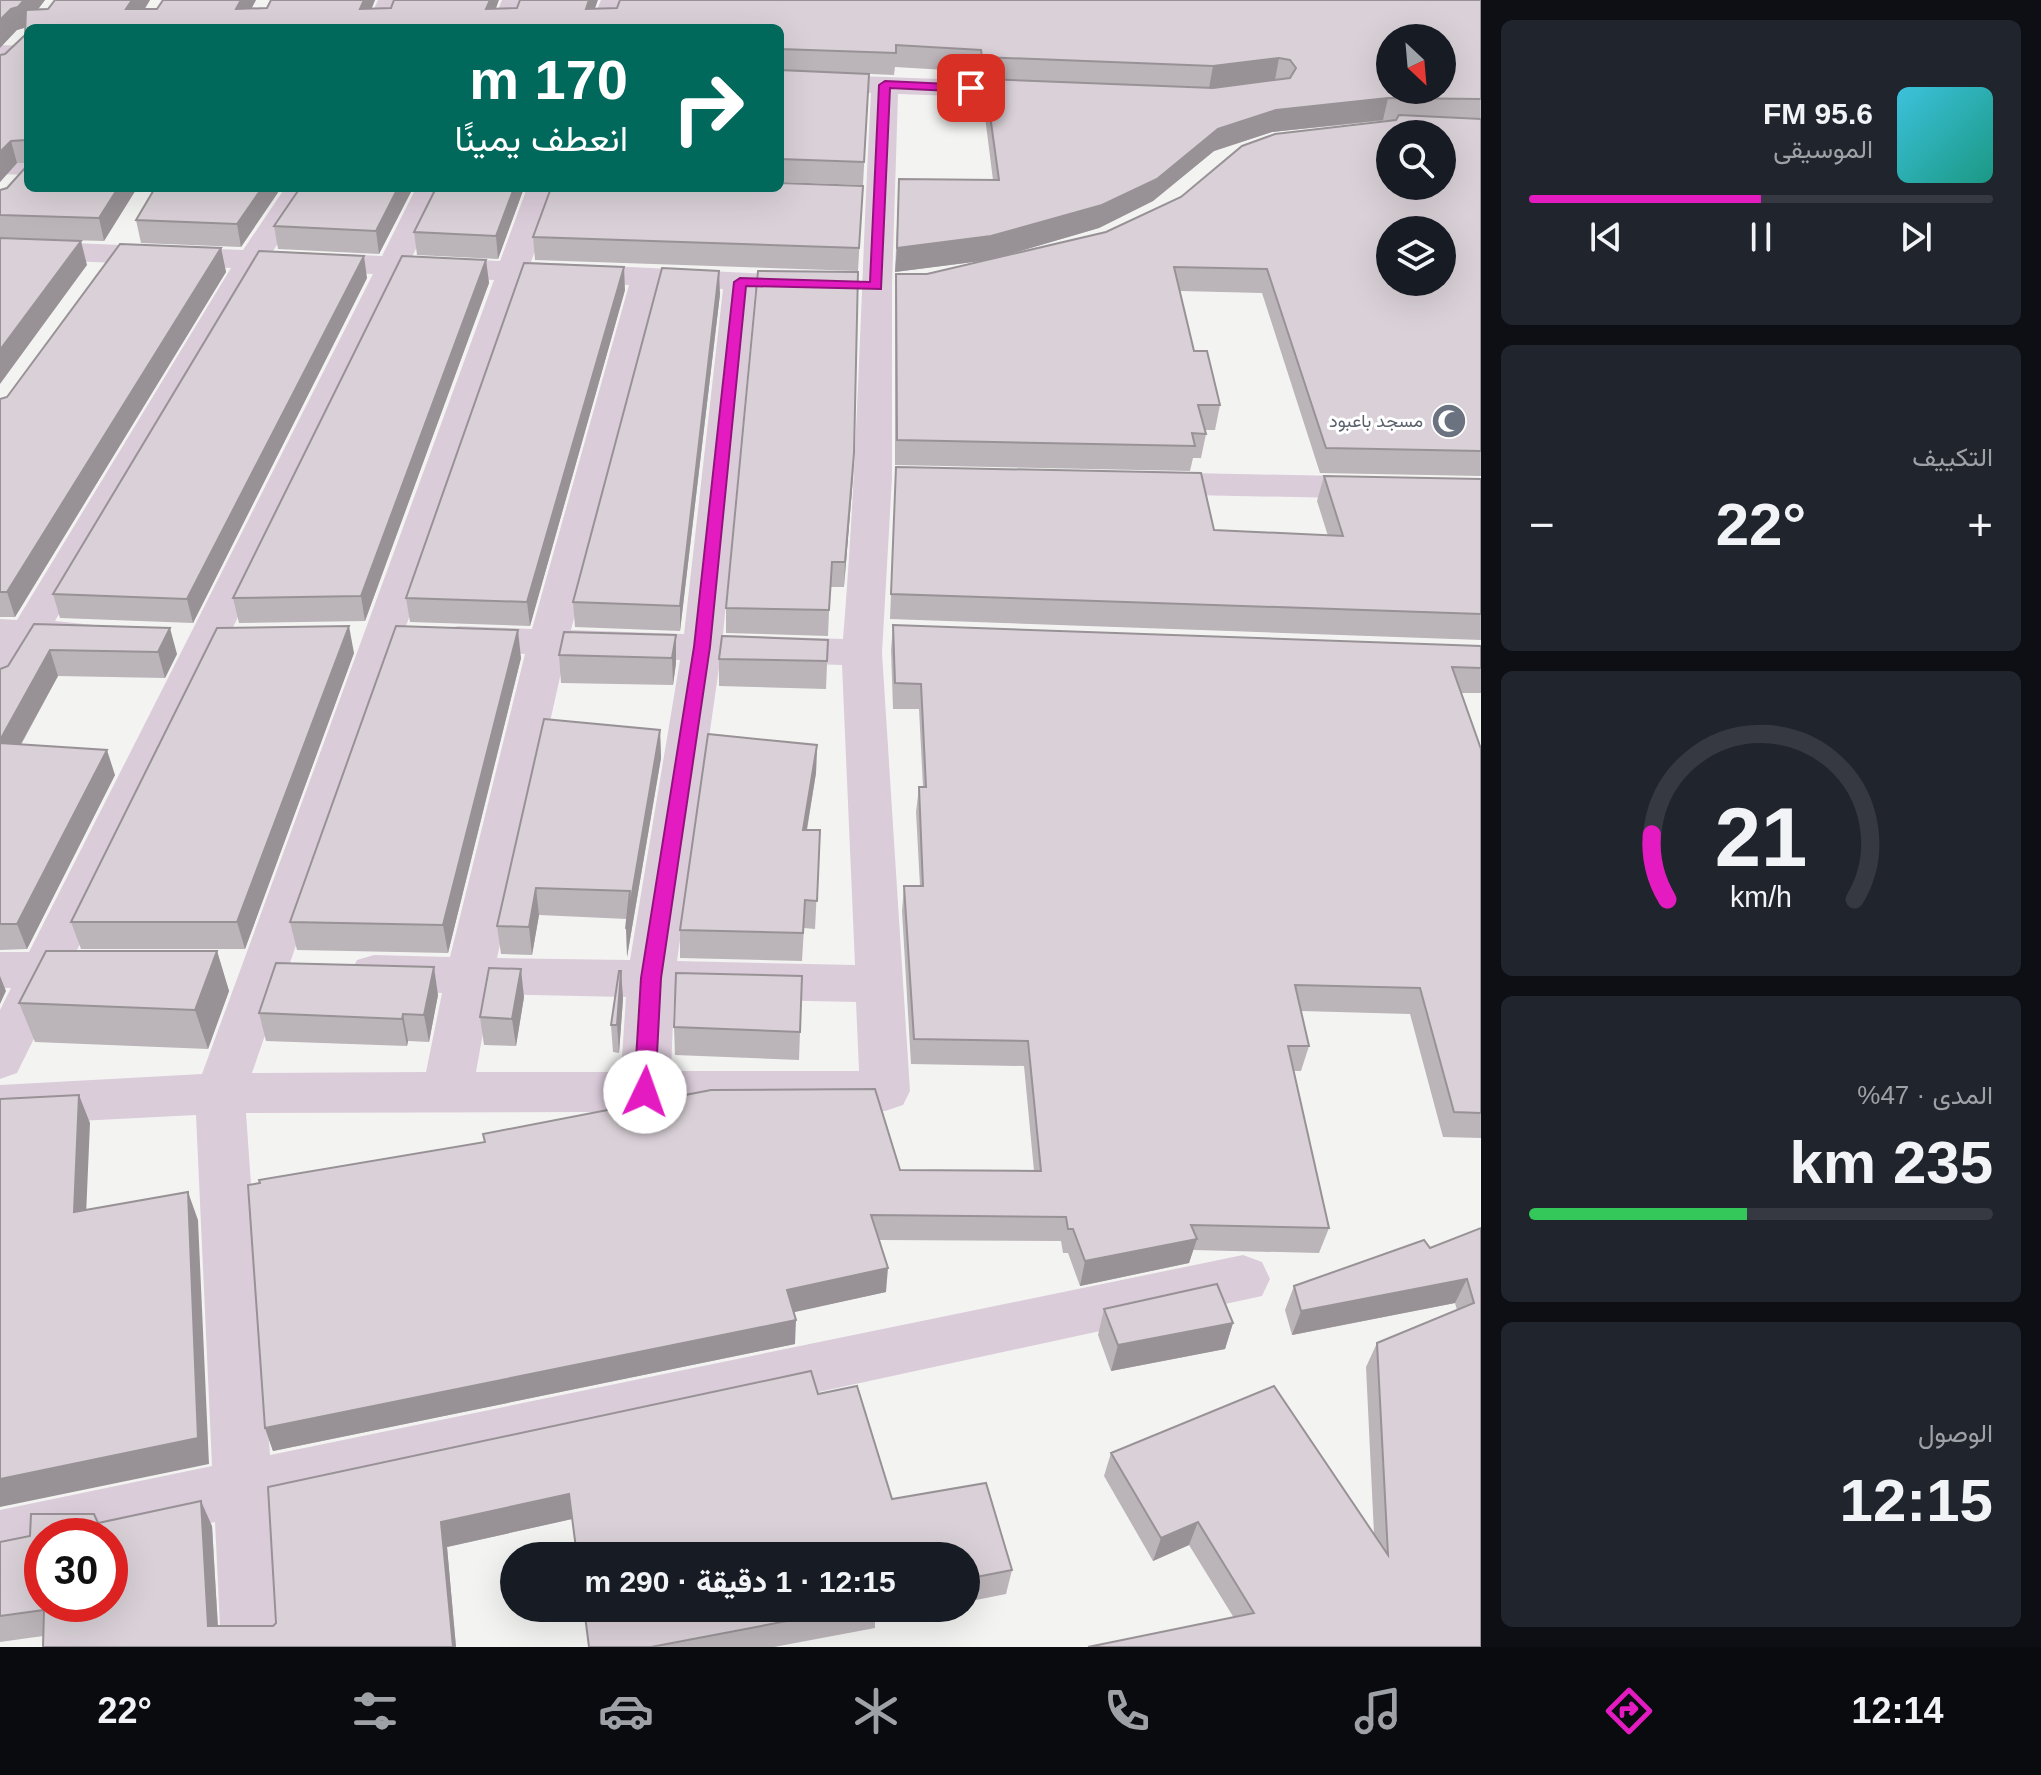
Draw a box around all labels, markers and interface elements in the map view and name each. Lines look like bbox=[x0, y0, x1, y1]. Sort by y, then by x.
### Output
north arrow bbox=[1376, 24, 1456, 104]
map controls bbox=[1376, 24, 1456, 296]
text: 170 m bbox=[469, 48, 628, 111]
pin bbox=[937, 54, 1005, 122]
icon: right bbox=[656, 56, 760, 160]
icon: arrive bbox=[949, 66, 993, 110]
text: 95.6 FM bbox=[1763, 97, 1873, 130]
text: انعطف يمينًا bbox=[455, 118, 628, 159]
button: search bbox=[1376, 120, 1456, 200]
text: الموسيقى bbox=[1773, 134, 1873, 164]
icon: previous bbox=[1584, 215, 1628, 259]
icon: pause bbox=[1739, 215, 1783, 259]
icon: next bbox=[1894, 215, 1938, 259]
button: layers bbox=[1376, 216, 1456, 296]
mosque icon: مسجد باعبود bbox=[1430, 402, 1468, 440]
place label: مسجد باعبود bbox=[1329, 411, 1423, 432]
text: التكييف bbox=[1912, 442, 1993, 472]
text: 22° bbox=[1716, 491, 1806, 558]
text: − bbox=[1529, 500, 1555, 549]
text: + bbox=[1967, 500, 1993, 549]
text: 21 bbox=[1715, 790, 1807, 883]
text: km/h bbox=[1730, 881, 1792, 913]
position arrow bbox=[603, 1050, 687, 1134]
text: المدى · 47% bbox=[1857, 1080, 1993, 1110]
text: 235 km bbox=[1790, 1129, 1993, 1196]
text: الوصول bbox=[1918, 1418, 1993, 1448]
text: 12:15 bbox=[1840, 1467, 1993, 1534]
speed limit sign: 30 bbox=[24, 1518, 128, 1622]
text: 12:15 · 1 دقيقة · 290 m bbox=[584, 1565, 896, 1598]
icon: filters bbox=[347, 1683, 403, 1739]
icon: car bbox=[598, 1683, 654, 1739]
icon: climate bbox=[848, 1683, 904, 1739]
icon: phone bbox=[1099, 1683, 1155, 1739]
icon: music bbox=[1350, 1683, 1406, 1739]
icon: directions bbox=[1601, 1683, 1657, 1739]
text: 22° bbox=[98, 1690, 152, 1731]
text: 12:14 bbox=[1852, 1690, 1944, 1731]

